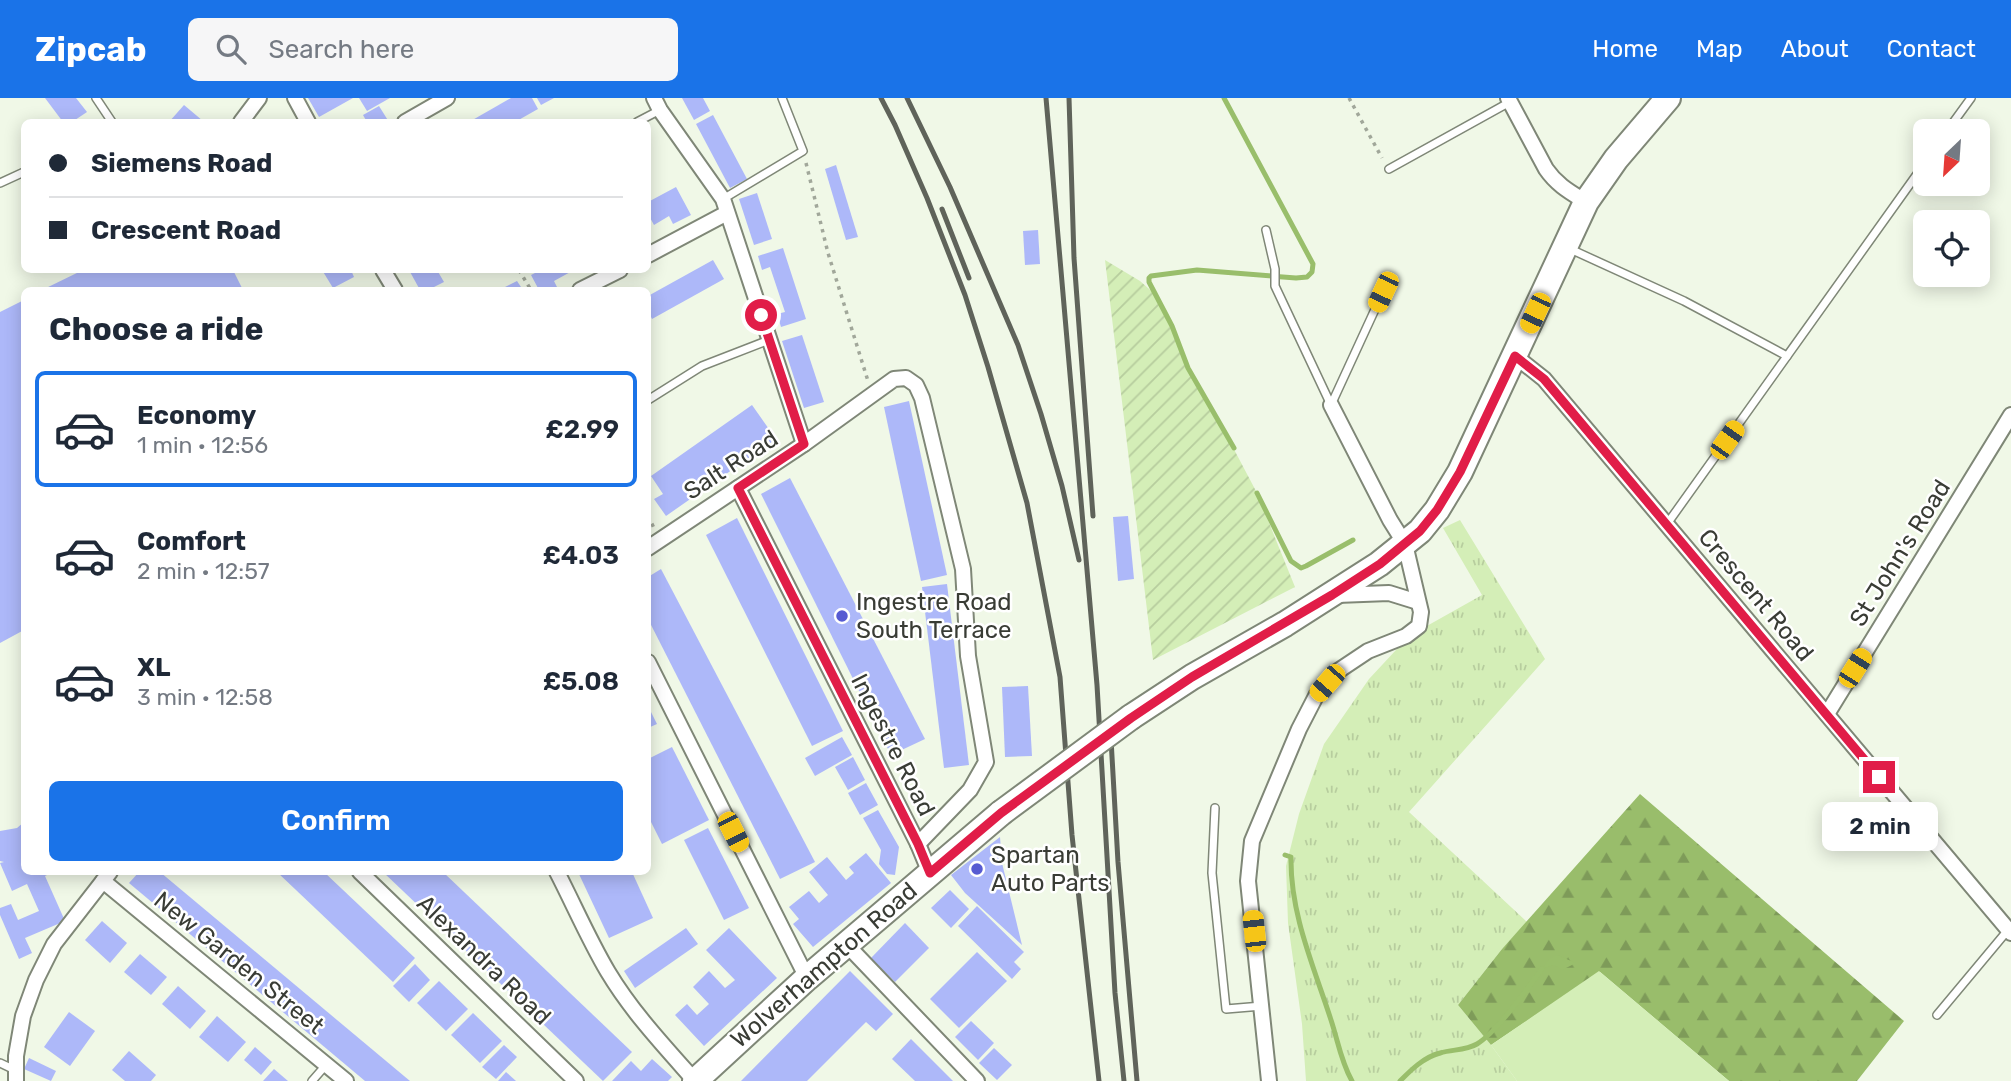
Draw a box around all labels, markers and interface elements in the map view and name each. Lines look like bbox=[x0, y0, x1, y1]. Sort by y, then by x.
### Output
search box bbox=[188, 18, 678, 81]
text: Zipcab bbox=[35, 30, 146, 69]
icon: search bbox=[212, 30, 250, 68]
text: Search here bbox=[268, 34, 414, 65]
text: Home bbox=[1592, 35, 1658, 63]
text: Map bbox=[1696, 35, 1743, 63]
text: About bbox=[1781, 35, 1849, 63]
text: Contact bbox=[1887, 35, 1976, 63]
north arrow bbox=[1913, 119, 1990, 196]
map controls bbox=[1913, 119, 1990, 287]
text: Siemens Road bbox=[91, 148, 272, 179]
button: locate bbox=[1913, 210, 1990, 287]
text: Crescent Road bbox=[91, 215, 281, 246]
car bbox=[1365, 269, 1402, 315]
car bbox=[1517, 290, 1554, 336]
route start bbox=[745, 299, 777, 331]
text: Choose a ride bbox=[49, 310, 263, 348]
icon: car bbox=[53, 398, 116, 461]
text: Economy bbox=[137, 400, 256, 431]
text: £2.99 bbox=[545, 414, 619, 445]
car bbox=[1707, 417, 1748, 463]
street label: Salt Road bbox=[679, 424, 783, 506]
text: 1 min · 12:56 bbox=[137, 431, 268, 459]
street label: St John's Road bbox=[1844, 475, 1956, 631]
street label: Crescent Road bbox=[1693, 523, 1819, 667]
icon: car bbox=[53, 524, 116, 587]
text: Comfort bbox=[137, 526, 246, 557]
text: £4.03 bbox=[542, 540, 619, 571]
text: 2 min · 12:57 bbox=[137, 557, 270, 585]
place label: Ingestre Road South Terrace bbox=[856, 588, 1012, 644]
marker: Ingestre Road South Terrace bbox=[834, 608, 850, 624]
car bbox=[1835, 645, 1876, 691]
icon: car bbox=[53, 650, 116, 713]
text: XL bbox=[137, 652, 170, 683]
car bbox=[1306, 660, 1349, 706]
text: £5.08 bbox=[543, 666, 619, 697]
street label: Ingestre Road bbox=[845, 669, 941, 821]
text: 3 min · 12:58 bbox=[137, 683, 273, 711]
route end bbox=[1863, 761, 1895, 793]
button: Confirm bbox=[49, 781, 623, 861]
callout: 2 min bbox=[1821, 802, 1937, 850]
car bbox=[715, 809, 752, 855]
text: 2 min bbox=[1849, 812, 1911, 840]
place label: Spartan Auto Parts bbox=[991, 841, 1110, 897]
marker: Spartan Auto Parts bbox=[969, 861, 985, 877]
street label: Wolverhampton Road bbox=[725, 877, 923, 1053]
street label: New Garden Street bbox=[148, 886, 330, 1040]
street label: Alexandra Road bbox=[411, 889, 557, 1031]
car bbox=[1242, 909, 1267, 953]

